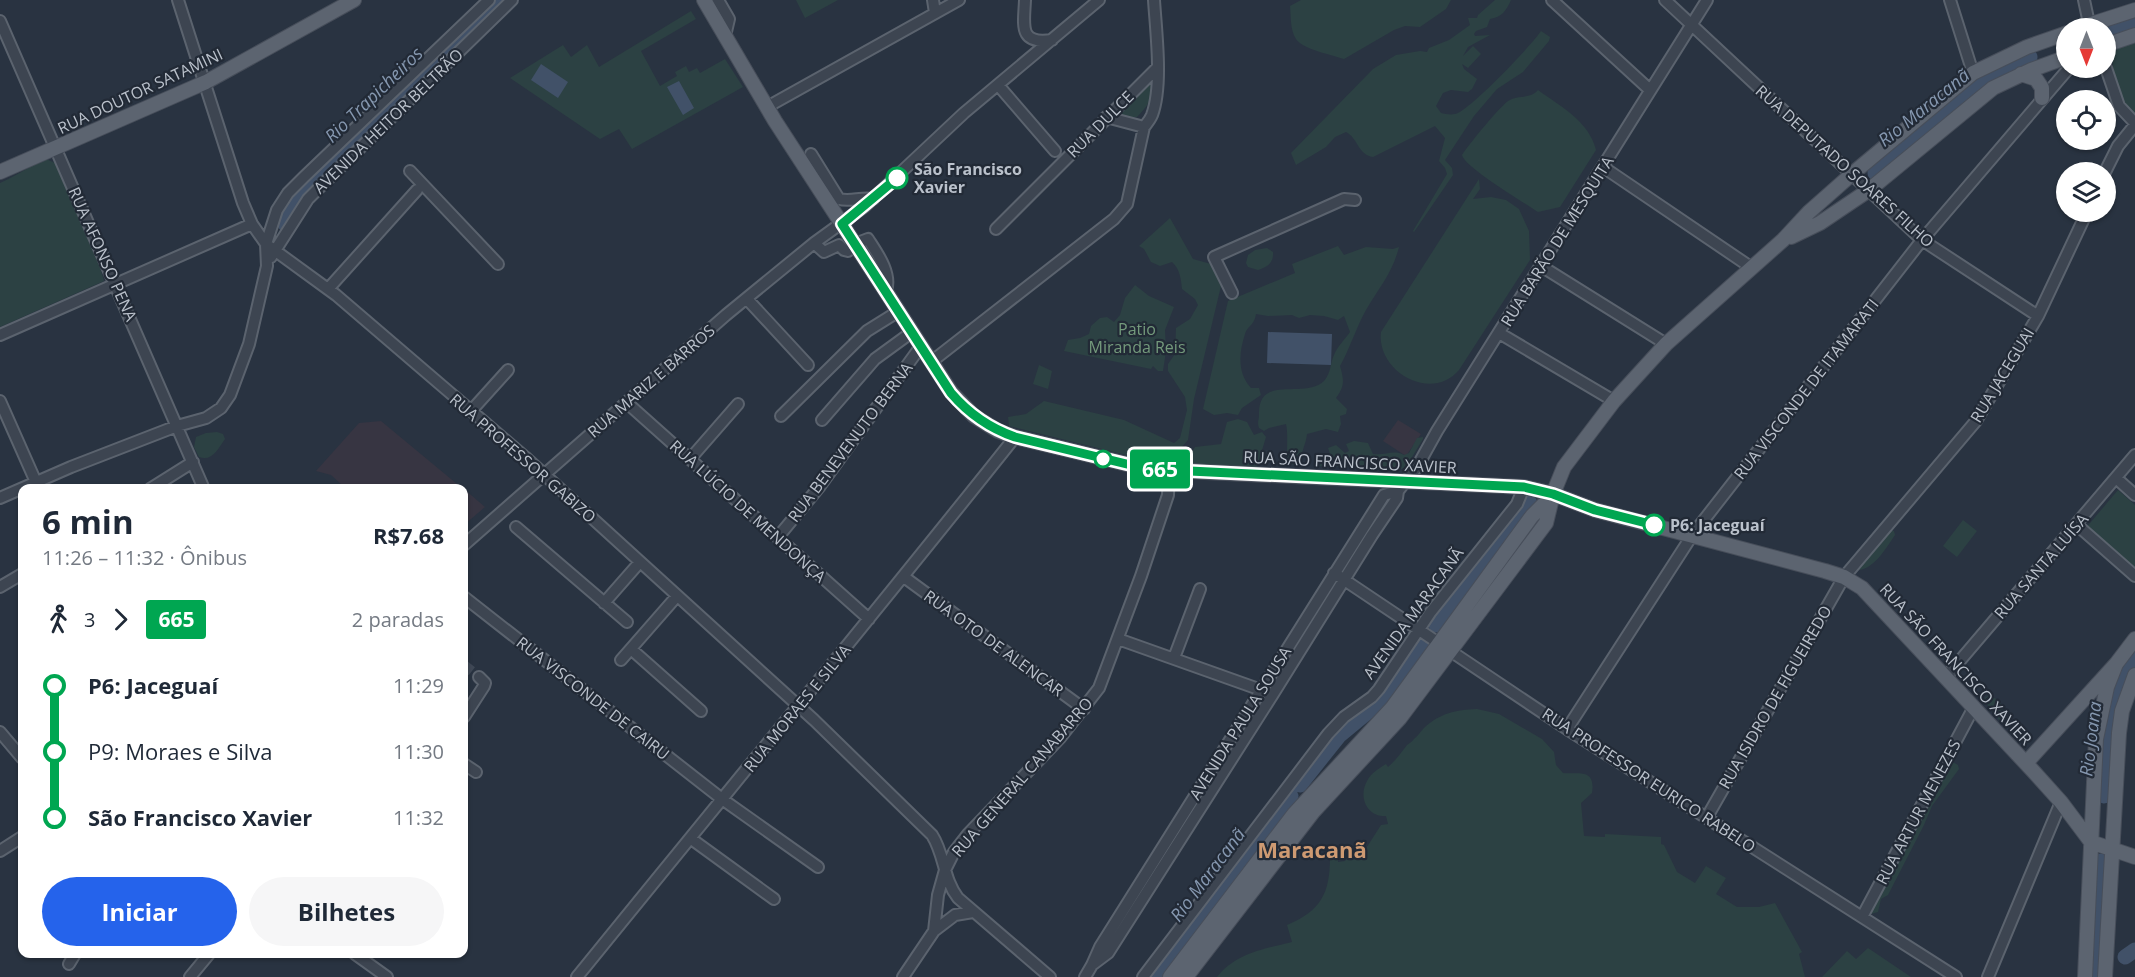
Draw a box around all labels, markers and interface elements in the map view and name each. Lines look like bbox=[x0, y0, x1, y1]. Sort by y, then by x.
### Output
north arrow bbox=[2056, 18, 2116, 78]
map controls bbox=[2056, 18, 2116, 222]
water label: Rio Trapicheiros bbox=[319, 41, 428, 147]
street label: RUA DOUTOR SATAMINI bbox=[54, 43, 226, 139]
street label: AVENIDA HEITOR BELTRÃO bbox=[308, 44, 468, 198]
water label: Rio Maracanã bbox=[1873, 63, 1974, 151]
street label: RUA DEPUTADO SOARES FILHO bbox=[1751, 80, 1939, 252]
street label: RUA DULCE bbox=[1062, 86, 1138, 162]
button: locate bbox=[2056, 90, 2116, 150]
street label: RUA BARÃO DE MESQUITA bbox=[1495, 151, 1619, 330]
place label: São Francisco Xavier bbox=[914, 158, 1022, 198]
button: layers bbox=[2056, 162, 2116, 222]
marker: São Francisco Xavier bbox=[886, 167, 908, 189]
street label: RUA AFONSO PENA bbox=[64, 183, 143, 325]
street label: RUA VISCONDE DE ITAMARATI bbox=[1728, 294, 1884, 484]
park label: Patio Miranda Reis bbox=[1088, 318, 1186, 358]
street label: RUA MARIZ E BARROS bbox=[582, 319, 720, 443]
street label: RUA JACEGUAI bbox=[1965, 323, 2039, 427]
street label: RUA BENEVENUTO BERNA bbox=[783, 357, 918, 526]
street label: RUA PROFESSOR GABIZO bbox=[445, 388, 601, 528]
street label: RUA LÚCIO DE MENDONÇA bbox=[665, 435, 832, 588]
street label: RUA SÃO FRANCISCO XAVIER bbox=[1243, 445, 1457, 479]
unlabelled marker bbox=[1094, 450, 1112, 468]
line badge: 665 bbox=[1126, 450, 1194, 488]
text: 665 bbox=[1142, 455, 1178, 483]
text: 6 min bbox=[42, 499, 134, 544]
street label: RUA SANTA LUÍSA bbox=[1989, 508, 2094, 623]
marker: P6: Jaceguaí bbox=[1643, 514, 1665, 536]
place label: P6: Jaceguaí bbox=[1670, 514, 1766, 536]
text: R$7.68 bbox=[373, 520, 444, 550]
street label: AVENIDA MARACANÃ bbox=[1358, 542, 1469, 683]
text: 11:26 – 11:32 · Ônibus bbox=[42, 544, 247, 571]
street label: RUA SÃO FRANCISCO XAVIER bbox=[1875, 578, 2037, 750]
street label: RUA OTO DE ALENCAR bbox=[920, 585, 1068, 701]
street label: RUA ISIDRO DE FIGUEIREDO bbox=[1713, 601, 1837, 793]
icon: walk bbox=[42, 603, 75, 636]
icon: forward bbox=[104, 603, 137, 636]
text: 665 bbox=[158, 605, 194, 633]
text: 3 bbox=[84, 606, 95, 633]
text: 2 paradas bbox=[352, 606, 444, 633]
street label: RUA VISCONDE DE CAIRU bbox=[512, 631, 674, 765]
street label: RUA MORAES E SILVA bbox=[738, 639, 856, 777]
street label: AVENIDA PAULA SOUSA bbox=[1184, 641, 1297, 804]
text: P6: Jaceguaí bbox=[88, 670, 218, 700]
text: 11:29 bbox=[393, 672, 444, 699]
street label: RUA GENERAL CANABARRO bbox=[947, 693, 1097, 861]
water label: Rio Joana bbox=[2074, 700, 2107, 778]
street label: RUA PROFESSOR EURICO RABELO bbox=[1538, 703, 1760, 857]
street label: RUA ARTUR MENEZES bbox=[1870, 735, 1966, 888]
text: P9: Moraes e Silva bbox=[88, 736, 273, 766]
text: 11:30 bbox=[393, 738, 444, 765]
text: São Francisco Xavier bbox=[88, 802, 312, 832]
text: 11:32 bbox=[393, 804, 444, 831]
water label: Rio Maracanã bbox=[1164, 823, 1250, 926]
district label: Maracanã bbox=[1257, 834, 1367, 864]
button: Iniciar bbox=[42, 877, 237, 946]
button: Bilhetes bbox=[249, 877, 444, 946]

